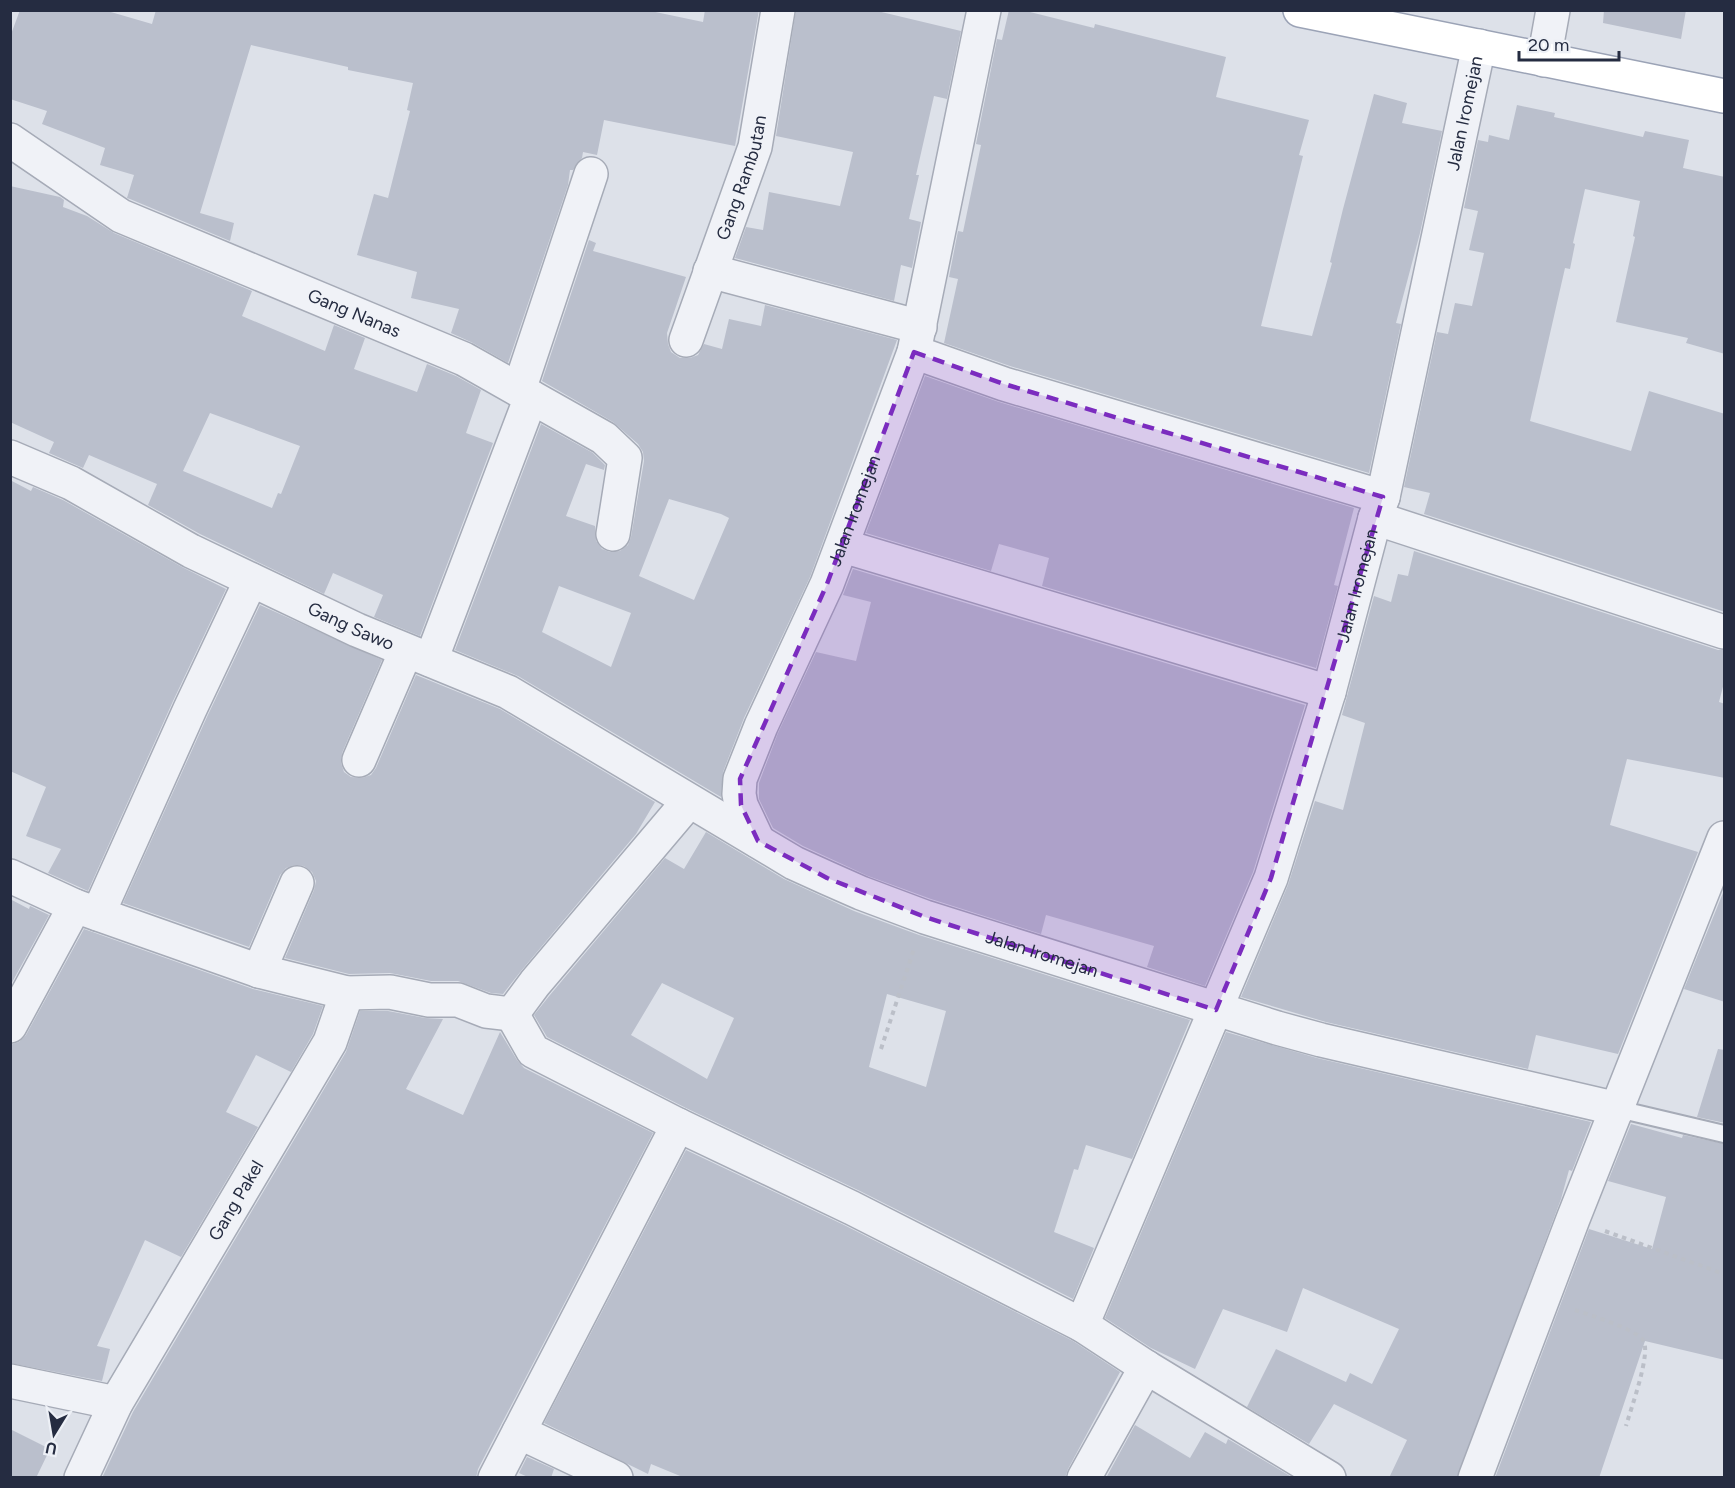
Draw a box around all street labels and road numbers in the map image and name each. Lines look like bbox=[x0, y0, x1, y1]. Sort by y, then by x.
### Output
street label: Jalan Iromejan bbox=[1442, 54, 1488, 173]
street label: Gang Rambutan bbox=[712, 113, 771, 243]
street label: Gang Nanas bbox=[304, 284, 404, 342]
street label: Jalan Iromejan bbox=[824, 452, 885, 569]
street label: Jalan Iromejan bbox=[1332, 527, 1383, 645]
street label: Gang Sawo bbox=[304, 597, 397, 655]
street label: Jalan Iromejan bbox=[983, 926, 1101, 982]
street label: Gang Pakel bbox=[204, 1156, 268, 1245]

